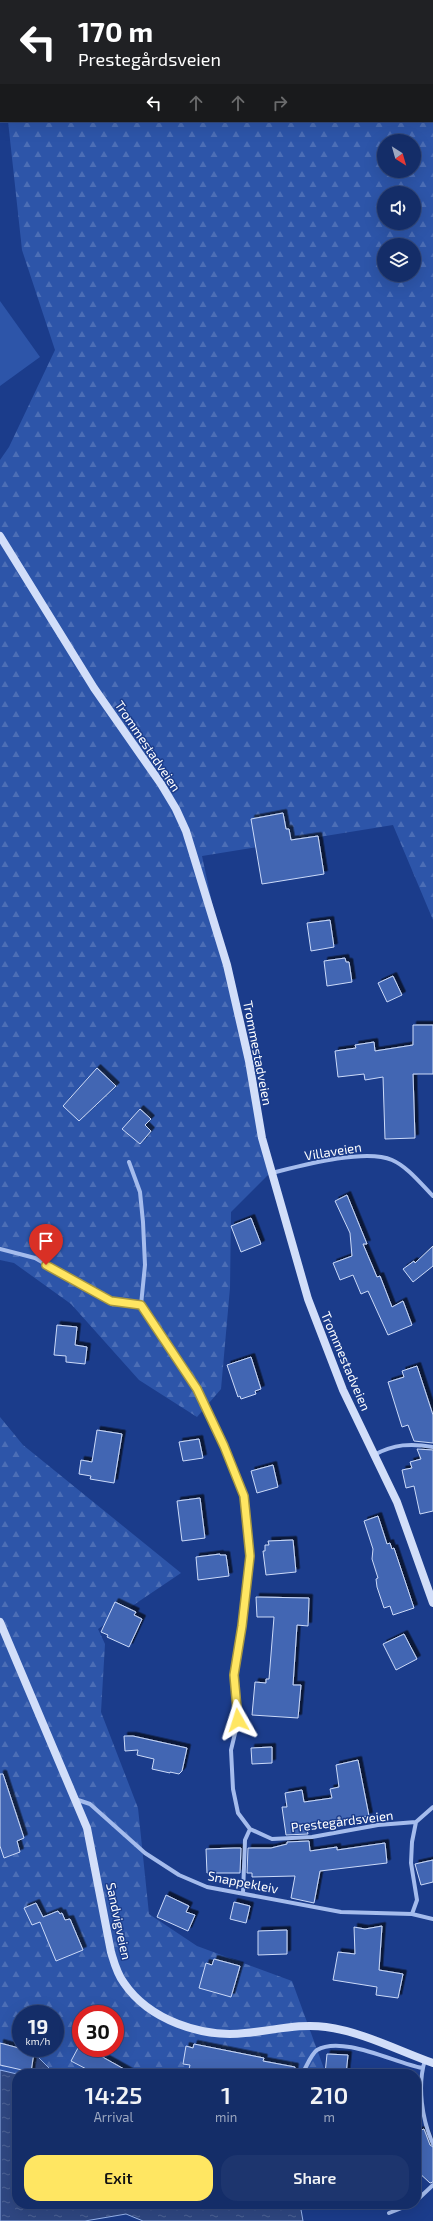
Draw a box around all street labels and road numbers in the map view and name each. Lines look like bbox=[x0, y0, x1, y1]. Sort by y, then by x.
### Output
street label: Trommestadveien bbox=[112, 697, 184, 795]
street label: Trommestadveien bbox=[240, 999, 276, 1107]
street label: Villaveien bbox=[303, 1139, 363, 1163]
street label: Trommestadveien bbox=[318, 1309, 374, 1413]
street label: Prestegårdsveien bbox=[290, 1807, 394, 1835]
street label: Snappekleiv bbox=[206, 1867, 280, 1897]
street label: Sandvigveien bbox=[103, 1881, 135, 1961]

